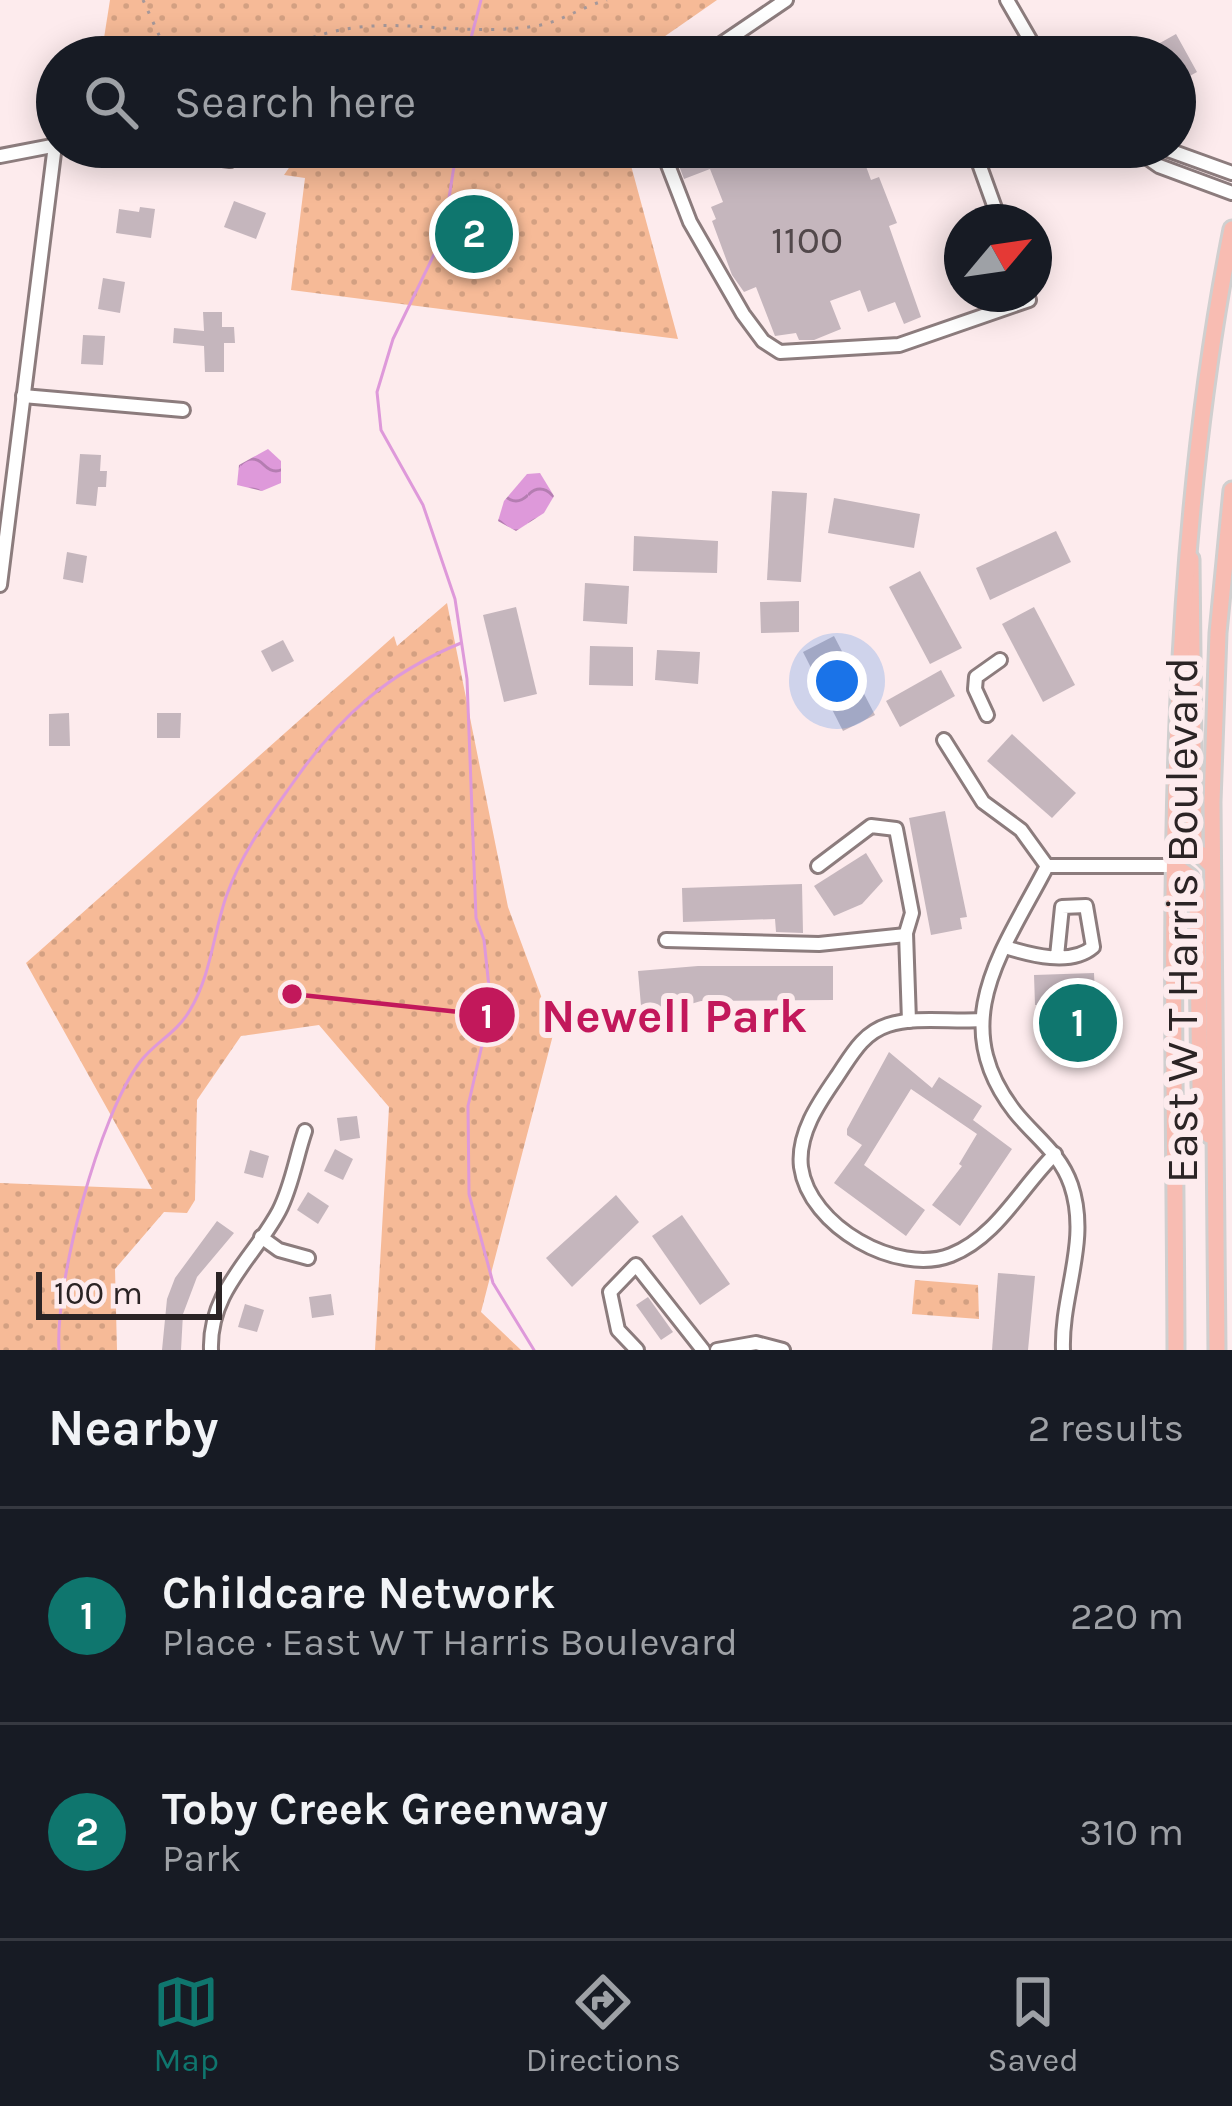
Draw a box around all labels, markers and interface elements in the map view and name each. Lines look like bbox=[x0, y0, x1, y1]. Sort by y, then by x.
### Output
search box bbox=[36, 36, 1196, 168]
icon: search bbox=[78, 69, 144, 135]
text: Search here bbox=[174, 76, 416, 128]
pin: 2 bbox=[435, 189, 513, 279]
north arrow bbox=[944, 204, 1052, 312]
house number: 1100 bbox=[771, 217, 843, 263]
your location bbox=[807, 651, 867, 711]
street label: East W T Harris Boulevard bbox=[1156, 657, 1208, 1183]
callout: Newell Park bbox=[457, 973, 832, 1057]
pin: 1 bbox=[1039, 978, 1117, 1068]
text: Newell Park bbox=[541, 988, 807, 1044]
text: 1 bbox=[481, 995, 493, 1037]
scale bar bbox=[36, 1266, 222, 1319]
text: 100 m bbox=[54, 1274, 143, 1312]
text: Nearby bbox=[48, 1398, 218, 1458]
text: 2 results bbox=[1028, 1405, 1184, 1451]
text: Childcare Network bbox=[162, 1567, 555, 1619]
text: 1 bbox=[80, 1593, 94, 1639]
text: 220 m bbox=[1070, 1593, 1184, 1639]
text: Place · East W T Harris Boulevard bbox=[162, 1619, 738, 1665]
text: Toby Creek Greenway bbox=[162, 1783, 608, 1835]
text: 2 bbox=[75, 1809, 99, 1855]
text: 310 m bbox=[1079, 1809, 1184, 1855]
text: Park bbox=[162, 1835, 241, 1881]
tab: Map bbox=[153, 1969, 219, 2079]
tab: Directions bbox=[526, 1969, 681, 2079]
tab: Saved bbox=[988, 1969, 1079, 2079]

